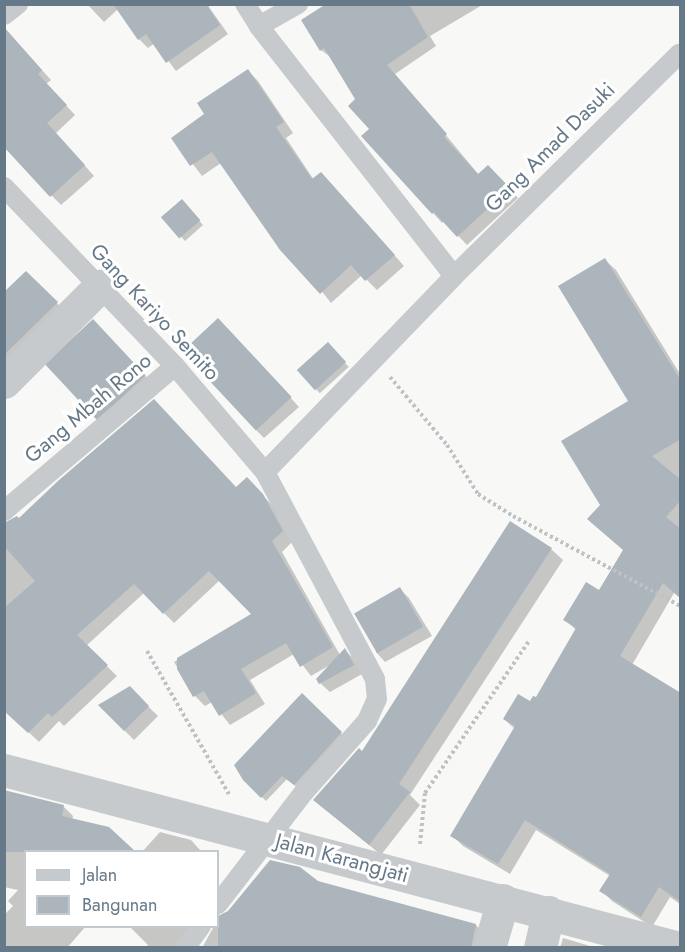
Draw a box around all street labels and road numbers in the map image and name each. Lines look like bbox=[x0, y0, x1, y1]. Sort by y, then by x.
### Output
street label: Gang Amad Dasuki bbox=[480, 77, 620, 217]
street label: Gang Kariyo Semito bbox=[85, 238, 225, 386]
street label: Gang Mbah Rono bbox=[19, 348, 157, 468]
street label: Jalan Karangjati bbox=[273, 828, 411, 888]

